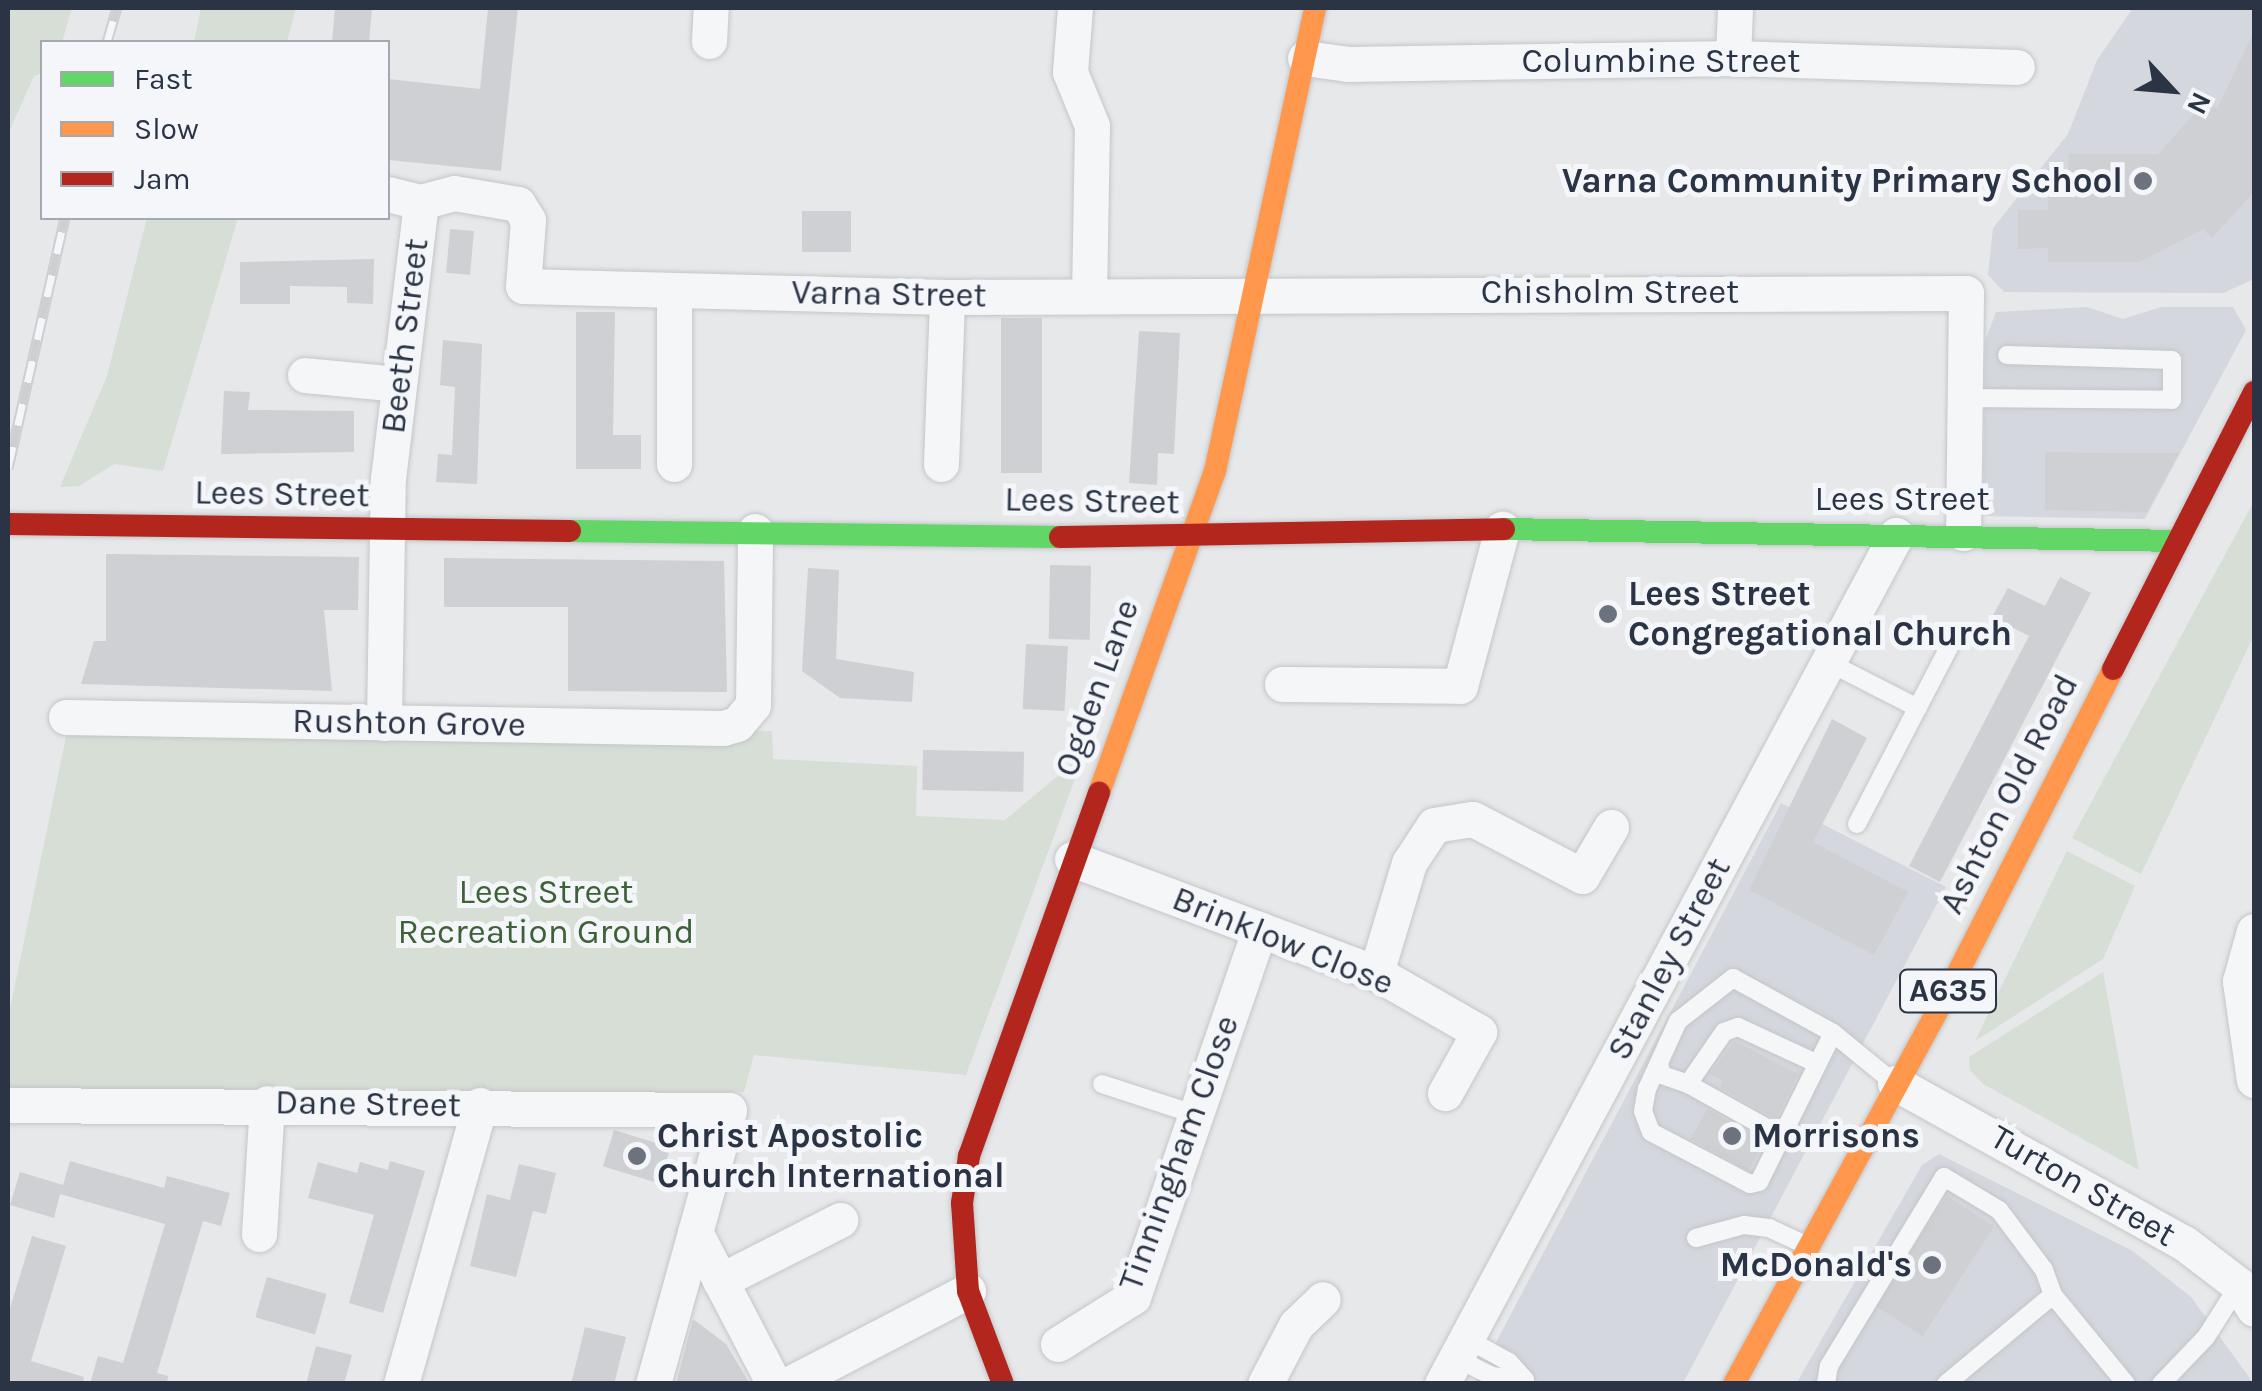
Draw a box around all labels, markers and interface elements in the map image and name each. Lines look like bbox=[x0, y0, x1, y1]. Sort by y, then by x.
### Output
legend bbox=[40, 40, 390, 220]
street label: Columbine Street bbox=[1522, 40, 1800, 82]
north arrow bbox=[2122, 40, 2222, 140]
text: Fast bbox=[134, 61, 193, 97]
text: N bbox=[2180, 87, 2219, 120]
text: Slow bbox=[134, 111, 199, 147]
place label: Varna Community Primary School bbox=[1562, 160, 2123, 202]
text: Jam bbox=[134, 161, 191, 197]
marker: Varna Community Primary School bbox=[2132, 170, 2154, 192]
street label: Beeth Street bbox=[372, 236, 438, 436]
street label: Varna Street bbox=[791, 271, 987, 317]
street label: Chisholm Street bbox=[1481, 271, 1739, 313]
street label: Lees Street bbox=[194, 471, 370, 517]
street label: Lees Street bbox=[1004, 478, 1180, 524]
street label: Lees Street bbox=[1814, 478, 1990, 520]
place label: Lees Street Congregational Church bbox=[1628, 573, 2012, 655]
street label: Ogden Lane bbox=[1046, 594, 1148, 782]
marker: Lees Street Congregational Church bbox=[1597, 603, 1619, 625]
street label: Ashton Old Road bbox=[1931, 667, 2087, 921]
street label: Rushton Grove bbox=[292, 700, 526, 746]
street label: Stanley Street bbox=[1598, 851, 1740, 1067]
park label: Lees Street Recreation Ground bbox=[398, 871, 694, 953]
street label: Brinklow Close bbox=[1166, 878, 1400, 1004]
road number: A635 bbox=[1898, 964, 1998, 1018]
street label: Tinningham Close bbox=[1110, 1010, 1248, 1296]
street label: Dane Street bbox=[275, 1081, 461, 1127]
place label: Christ Apostolic Church International bbox=[657, 1115, 1005, 1197]
place label: Morrisons bbox=[1752, 1115, 1920, 1157]
street label: Turton Street bbox=[1983, 1116, 2183, 1256]
marker: Morrisons bbox=[1721, 1125, 1743, 1147]
marker: Christ Apostolic Church International bbox=[626, 1145, 648, 1167]
place label: McDonald's bbox=[1720, 1244, 1912, 1286]
marker: McDonald's bbox=[1921, 1254, 1943, 1276]

